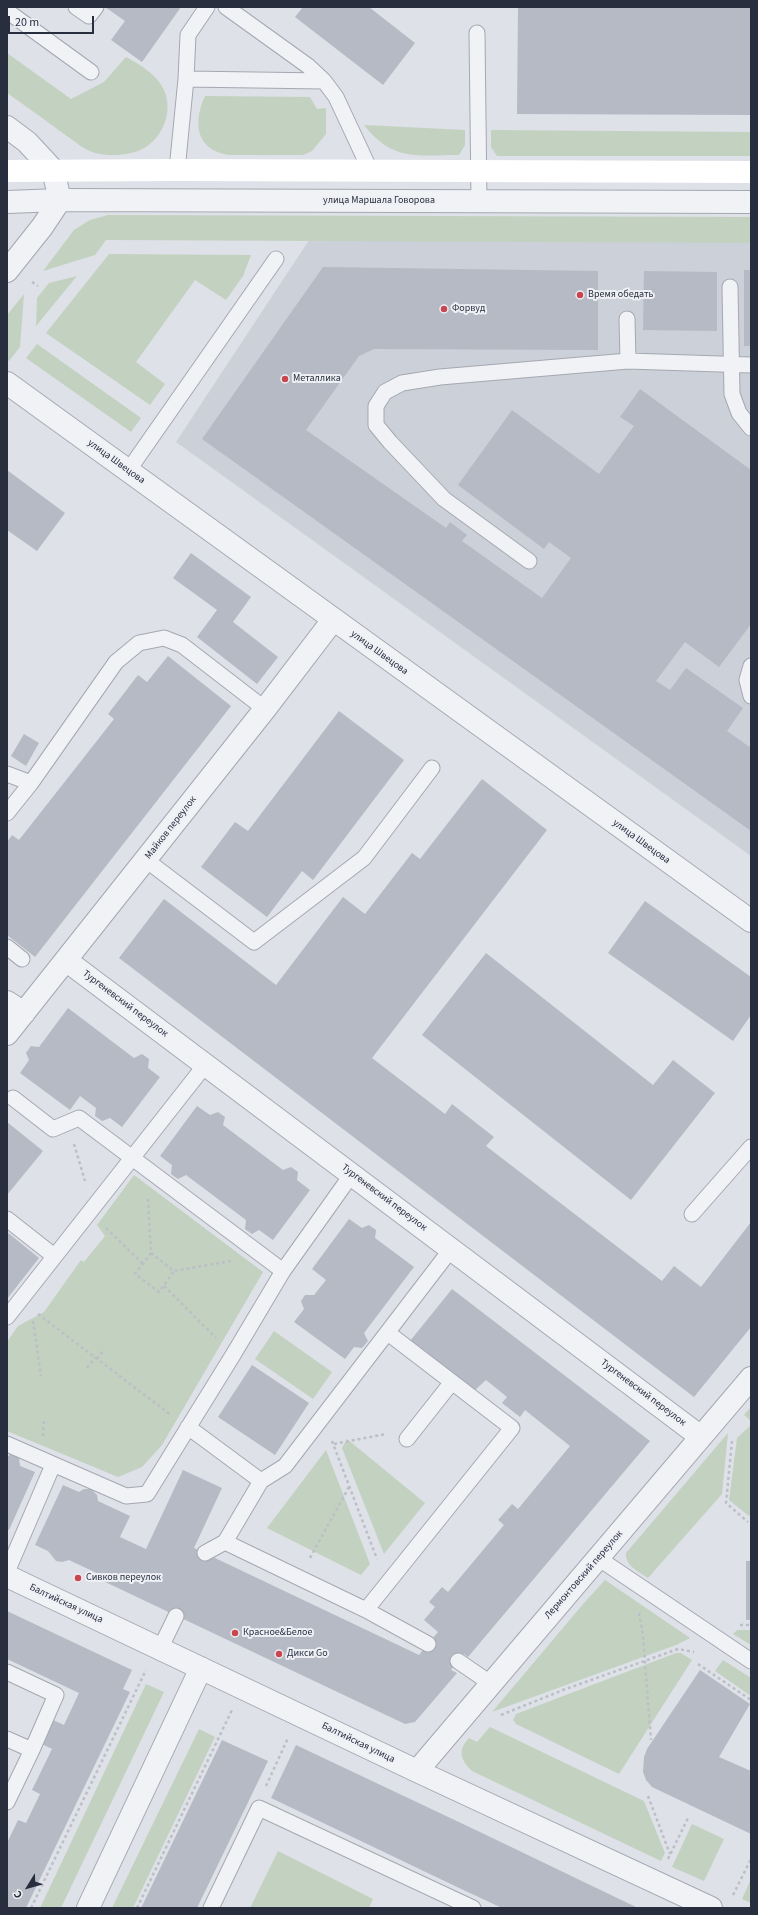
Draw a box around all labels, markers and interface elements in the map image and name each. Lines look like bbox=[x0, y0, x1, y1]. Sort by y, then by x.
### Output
scale bar bbox=[10, 8, 96, 34]
text: 20 m bbox=[15, 14, 39, 31]
street label: улица Маршала Говорова bbox=[323, 195, 435, 207]
place label: Время обедать bbox=[588, 289, 653, 301]
marker: Время обедать bbox=[575, 290, 585, 300]
place label: Форвуд bbox=[452, 303, 485, 315]
marker: Форвуд bbox=[439, 304, 449, 314]
place label: Металлика bbox=[293, 373, 341, 385]
marker: Металлика bbox=[280, 374, 290, 384]
street label: улица Швецова bbox=[85, 437, 147, 487]
street label: улица Швецова bbox=[348, 628, 410, 678]
street label: Майков переулок bbox=[143, 794, 199, 862]
street label: улица Швецова bbox=[610, 817, 672, 867]
street label: Тургеневский переулок bbox=[80, 968, 170, 1040]
street label: Тургеневский переулок bbox=[339, 1162, 429, 1234]
street label: Тургеневский переулок bbox=[598, 1357, 688, 1429]
street label: Лермонтовский переулок bbox=[542, 1528, 626, 1622]
place label: Сивков переулок bbox=[86, 1572, 161, 1584]
marker: Сивков переулок bbox=[73, 1573, 83, 1583]
street label: Балтийская улица bbox=[27, 1582, 105, 1626]
place label: Красное&Белое bbox=[243, 1627, 312, 1639]
marker: Красное&Белое bbox=[230, 1628, 240, 1638]
place label: Дикси Go bbox=[287, 1648, 328, 1660]
marker: Дикси Go bbox=[274, 1649, 284, 1659]
street label: Балтийская улица bbox=[319, 1720, 397, 1766]
north arrow bbox=[8, 1867, 48, 1907]
text: С bbox=[10, 1887, 26, 1902]

